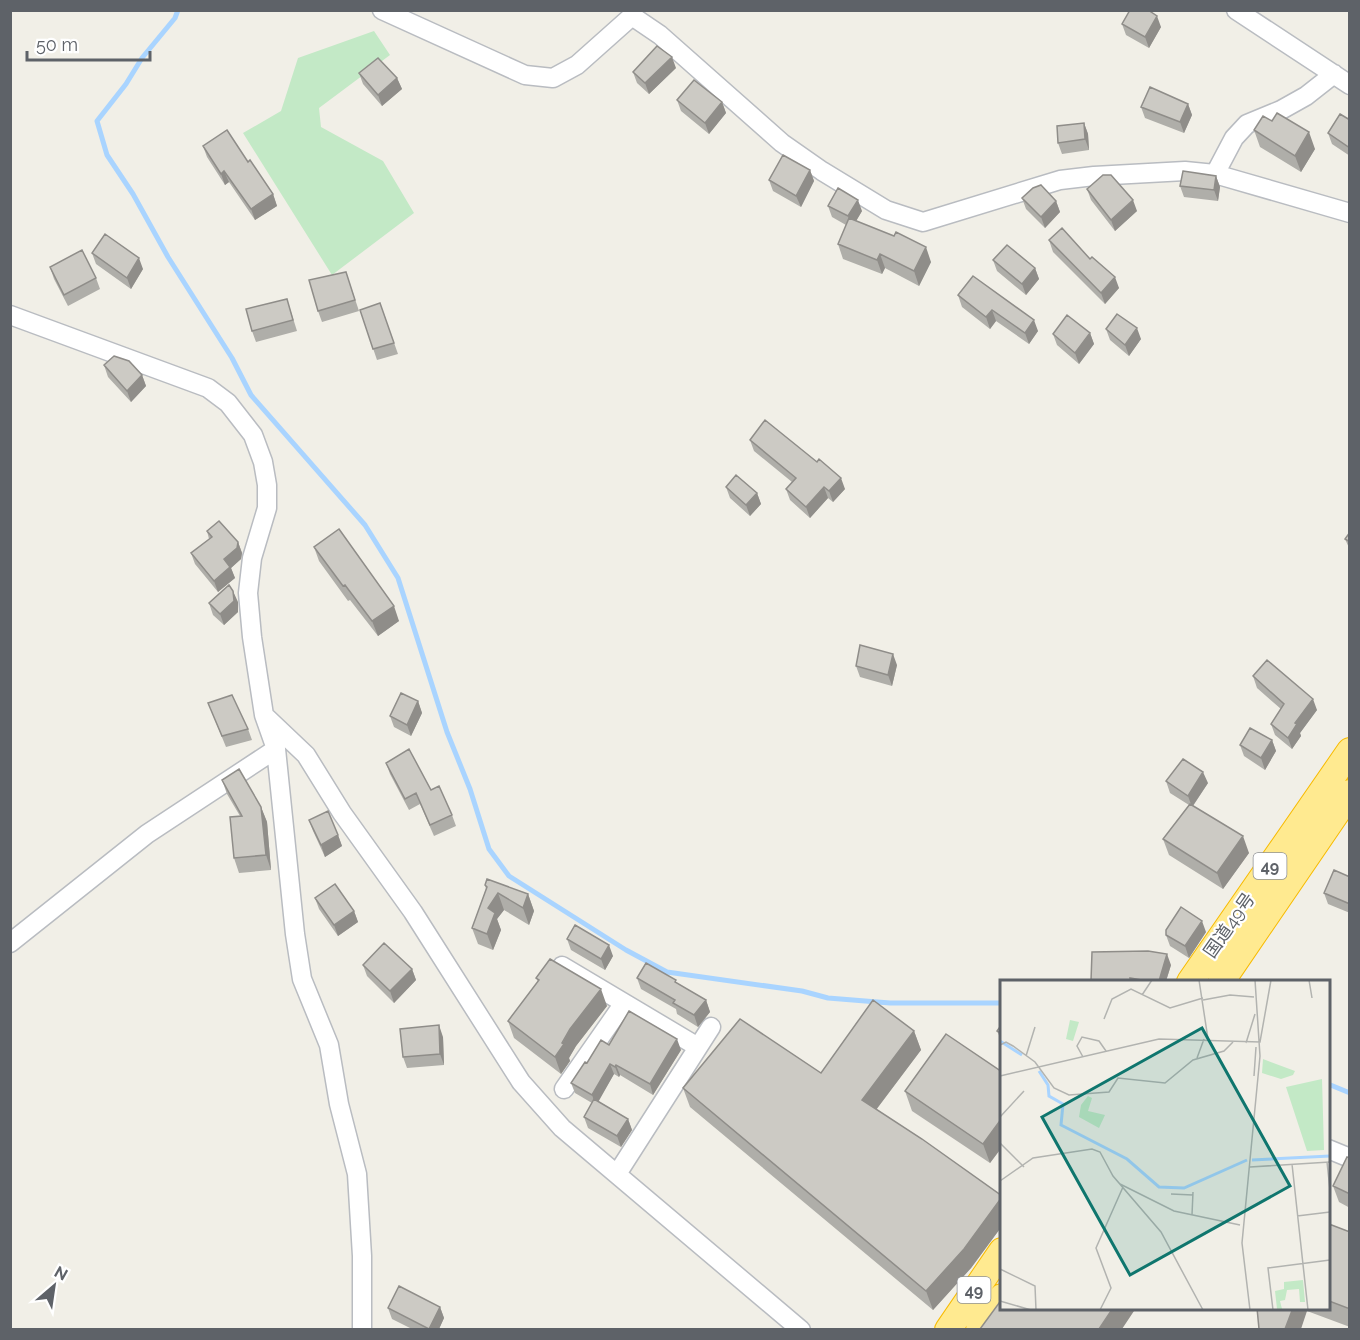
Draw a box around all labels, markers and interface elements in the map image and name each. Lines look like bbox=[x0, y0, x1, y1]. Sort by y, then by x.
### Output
scale bar bbox=[27, 24, 150, 62]
text: 50 m bbox=[36, 34, 78, 55]
road number: 49 bbox=[1254, 853, 1286, 879]
street label: 国道49号 bbox=[1199, 889, 1259, 961]
inset map bbox=[1000, 980, 1330, 1310]
north arrow bbox=[24, 1256, 84, 1316]
text: N bbox=[51, 1262, 71, 1285]
road number: 49 bbox=[958, 1277, 990, 1303]

